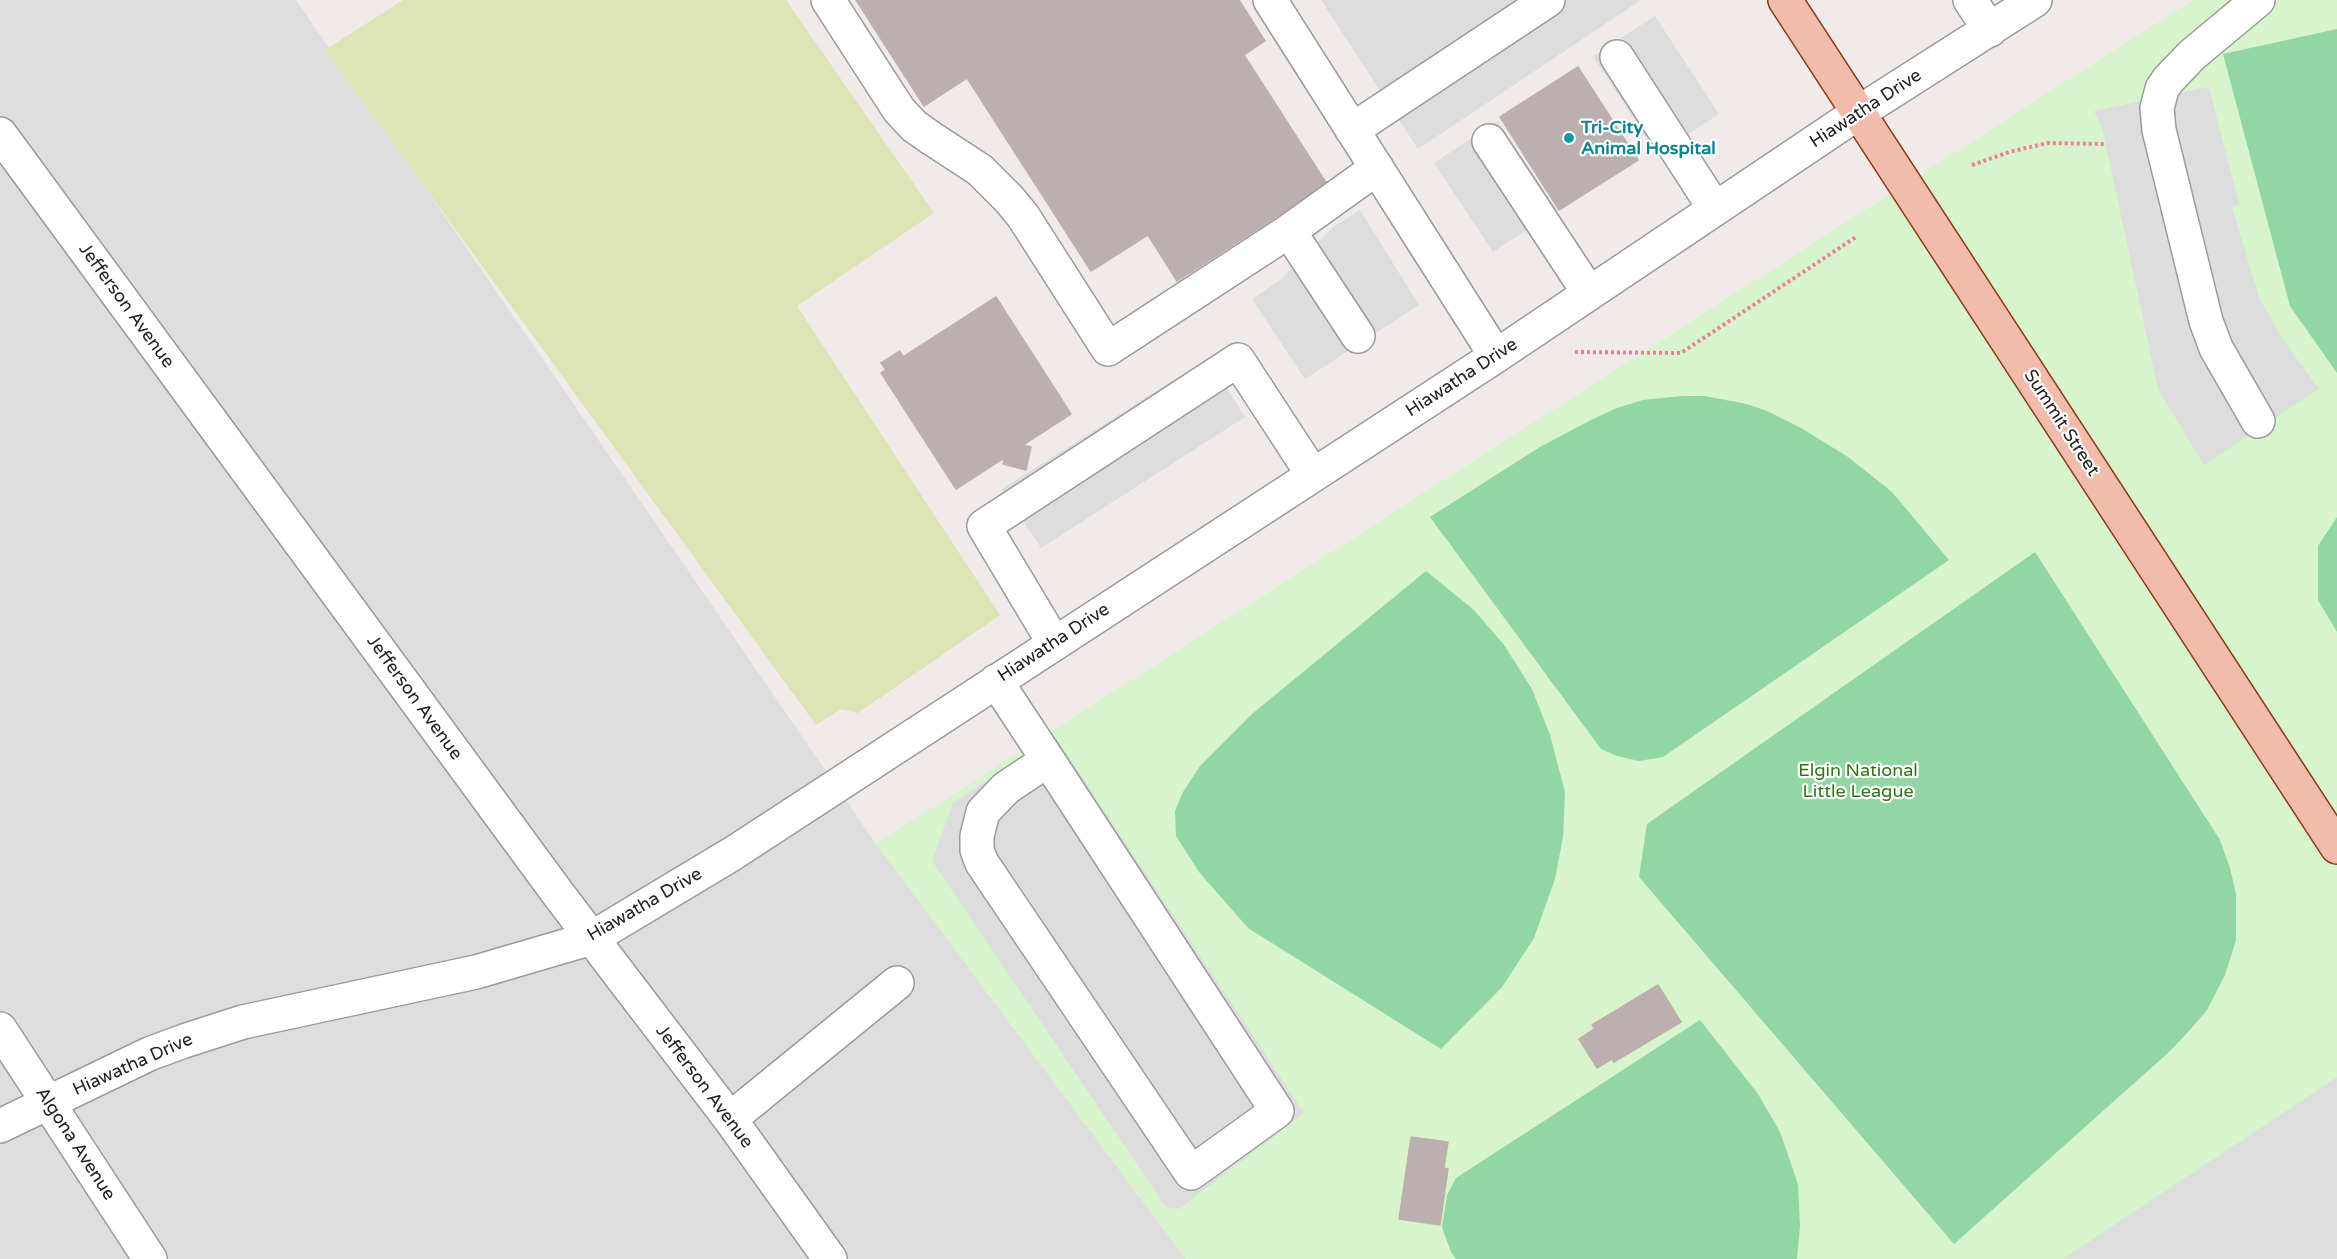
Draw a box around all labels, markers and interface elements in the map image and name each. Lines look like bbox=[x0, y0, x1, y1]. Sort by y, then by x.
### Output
street label: Hiawatha Drive bbox=[1806, 65, 1926, 153]
place label: Tri-City Animal Hospital bbox=[1581, 117, 1716, 160]
marker: Tri-City Animal Hospital bbox=[1562, 131, 1576, 145]
street label: Jefferson Avenue bbox=[74, 239, 178, 373]
street label: Hiawatha Drive bbox=[1402, 334, 1522, 422]
street label: Summit Street bbox=[2019, 366, 2103, 480]
street label: Hiawatha Drive bbox=[994, 599, 1114, 687]
street label: Jefferson Avenue bbox=[362, 631, 466, 765]
park label: Elgin National Little League bbox=[1798, 760, 1918, 802]
street label: Hiawatha Drive bbox=[584, 863, 706, 947]
street label: Jefferson Avenue bbox=[651, 1021, 757, 1153]
street label: Hiawatha Drive bbox=[70, 1029, 196, 1101]
street label: Algona Avenue bbox=[30, 1083, 120, 1205]

